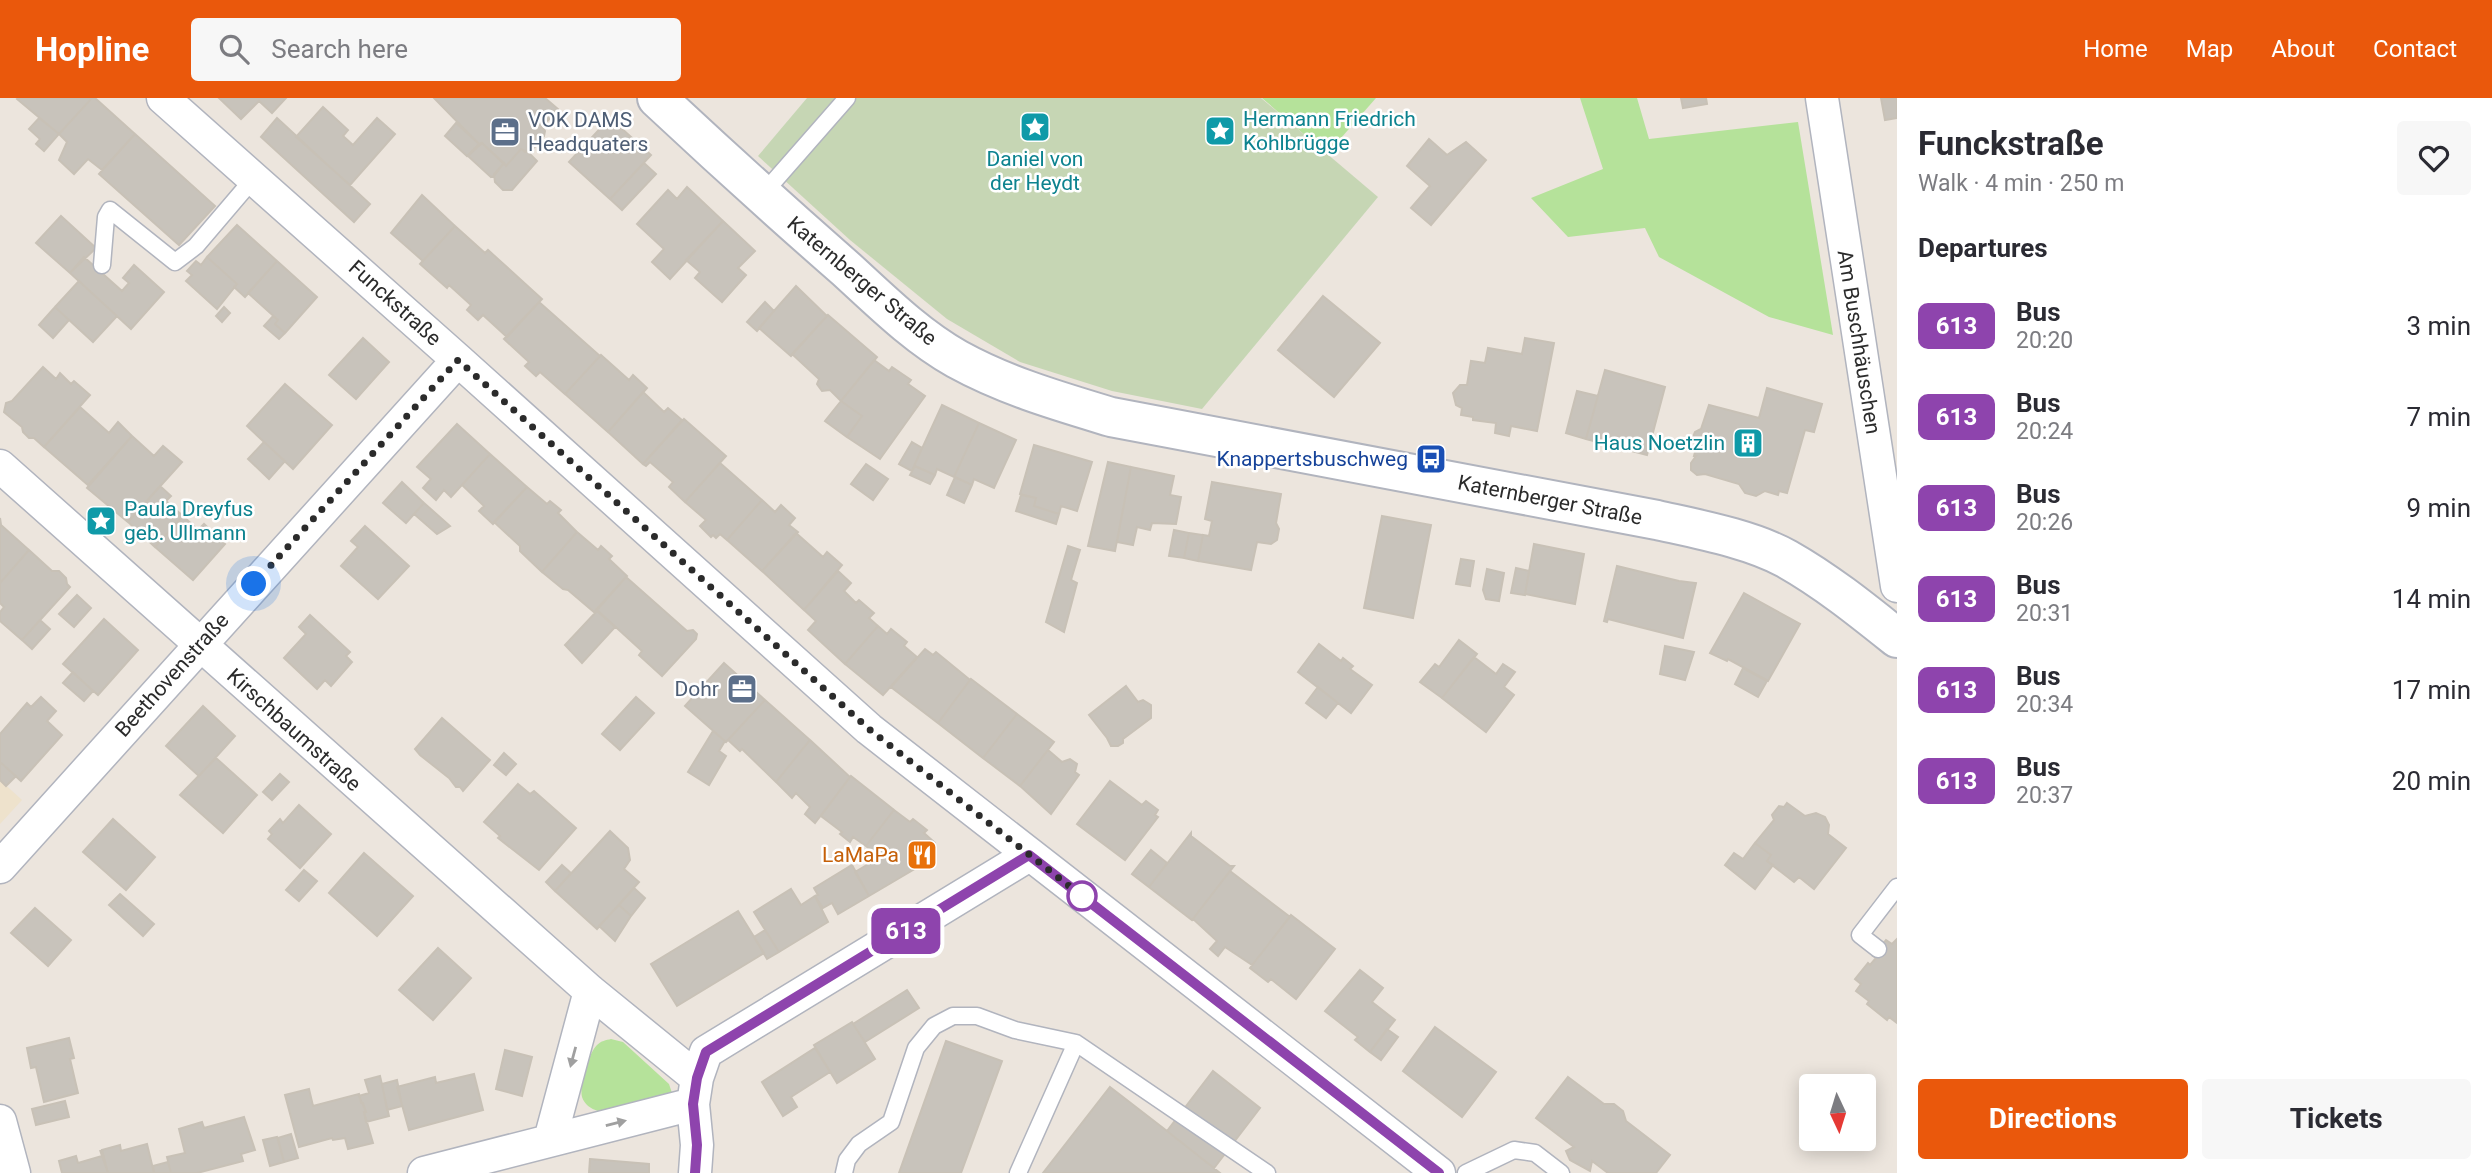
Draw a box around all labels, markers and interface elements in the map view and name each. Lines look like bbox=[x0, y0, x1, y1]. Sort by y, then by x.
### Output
search box bbox=[191, 18, 681, 81]
text: Hopline bbox=[35, 30, 149, 69]
icon: search bbox=[215, 30, 253, 68]
text: Search here bbox=[271, 34, 408, 64]
text: Home bbox=[2083, 35, 2148, 63]
text: Map bbox=[2186, 35, 2233, 63]
text: About bbox=[2271, 35, 2335, 63]
text: Contact bbox=[2373, 35, 2457, 63]
place label: Hermann Friedrich Kohlbrügge bbox=[1243, 107, 1416, 155]
place label: VOK DAMS Headquaters bbox=[528, 108, 648, 156]
place icon: Daniel von der Heydt bbox=[1018, 110, 1052, 144]
place icon: Hermann Friedrich Kohlbrügge bbox=[1203, 114, 1237, 148]
office icon: VOK DAMS Headquaters bbox=[488, 115, 522, 149]
button: heart bbox=[2397, 121, 2471, 195]
text: Funckstraße bbox=[1918, 124, 2104, 163]
place label: Daniel von der Heydt bbox=[987, 147, 1083, 195]
text: Walk · 4 min · 250 m bbox=[1918, 170, 2124, 197]
street label: Katernberger Straße bbox=[782, 212, 942, 350]
text: Departures bbox=[1918, 233, 2048, 263]
street label: Am Buschhäuschen bbox=[1833, 248, 1885, 436]
street label: Funckstraße bbox=[344, 255, 446, 351]
text: Bus bbox=[2016, 297, 2061, 327]
text: 3 min bbox=[2406, 311, 2471, 341]
text: 613 bbox=[1936, 312, 1977, 340]
text: 20:20 bbox=[2016, 327, 2073, 354]
text: Bus bbox=[2016, 388, 2061, 418]
text: 7 min bbox=[2406, 402, 2471, 432]
text: 613 bbox=[1936, 403, 1977, 431]
text: 20:24 bbox=[2016, 418, 2073, 445]
building icon: Haus Noetzlin bbox=[1731, 426, 1765, 460]
place label: Haus Noetzlin bbox=[1594, 431, 1725, 455]
bus stop icon: Knappertsbuschweg bbox=[1414, 442, 1448, 476]
place label: Knappertsbuschweg bbox=[1217, 447, 1408, 471]
street label: Katernberger Straße bbox=[1456, 470, 1644, 530]
text: Bus bbox=[2016, 479, 2061, 509]
text: 9 min bbox=[2406, 493, 2471, 523]
text: 613 bbox=[1936, 494, 1977, 522]
place label: Paula Dreyfus geb. Ullmann bbox=[124, 497, 253, 545]
place icon: Paula Dreyfus geb. Ullmann bbox=[84, 504, 118, 538]
text: 20:26 bbox=[2016, 509, 2073, 536]
your location bbox=[236, 566, 271, 601]
text: Bus bbox=[2016, 570, 2061, 600]
text: 14 min bbox=[2392, 584, 2471, 614]
text: 613 bbox=[1936, 585, 1977, 613]
text: 20:31 bbox=[2016, 600, 2073, 627]
street label: Beethovenstraße bbox=[110, 608, 234, 742]
text: Bus bbox=[2016, 661, 2061, 691]
street label: Kirschbaumstraße bbox=[222, 664, 366, 796]
office icon: Dohr bbox=[725, 672, 759, 706]
text: 17 min bbox=[2392, 675, 2471, 705]
text: 613 bbox=[1936, 676, 1977, 704]
place label: Dohr bbox=[675, 677, 719, 701]
text: 20:34 bbox=[2016, 691, 2073, 718]
text: Bus bbox=[2016, 752, 2061, 782]
text: 20 min bbox=[2392, 766, 2471, 796]
text: 613 bbox=[1936, 767, 1977, 795]
text: 20:37 bbox=[2016, 782, 2073, 809]
restaurant icon: LaMaPa bbox=[905, 838, 939, 872]
place label: LaMaPa bbox=[822, 843, 899, 867]
unlabelled marker bbox=[1067, 881, 1097, 911]
line badge: 613 bbox=[866, 908, 946, 954]
text: 613 bbox=[885, 917, 927, 945]
one-way arrow bbox=[567, 1047, 577, 1068]
north arrow bbox=[1799, 1074, 1876, 1152]
map controls bbox=[1799, 1074, 1876, 1151]
button: Directions bbox=[1918, 1079, 2188, 1159]
button: Tickets bbox=[2202, 1079, 2471, 1159]
one-way arrow bbox=[606, 1117, 628, 1128]

